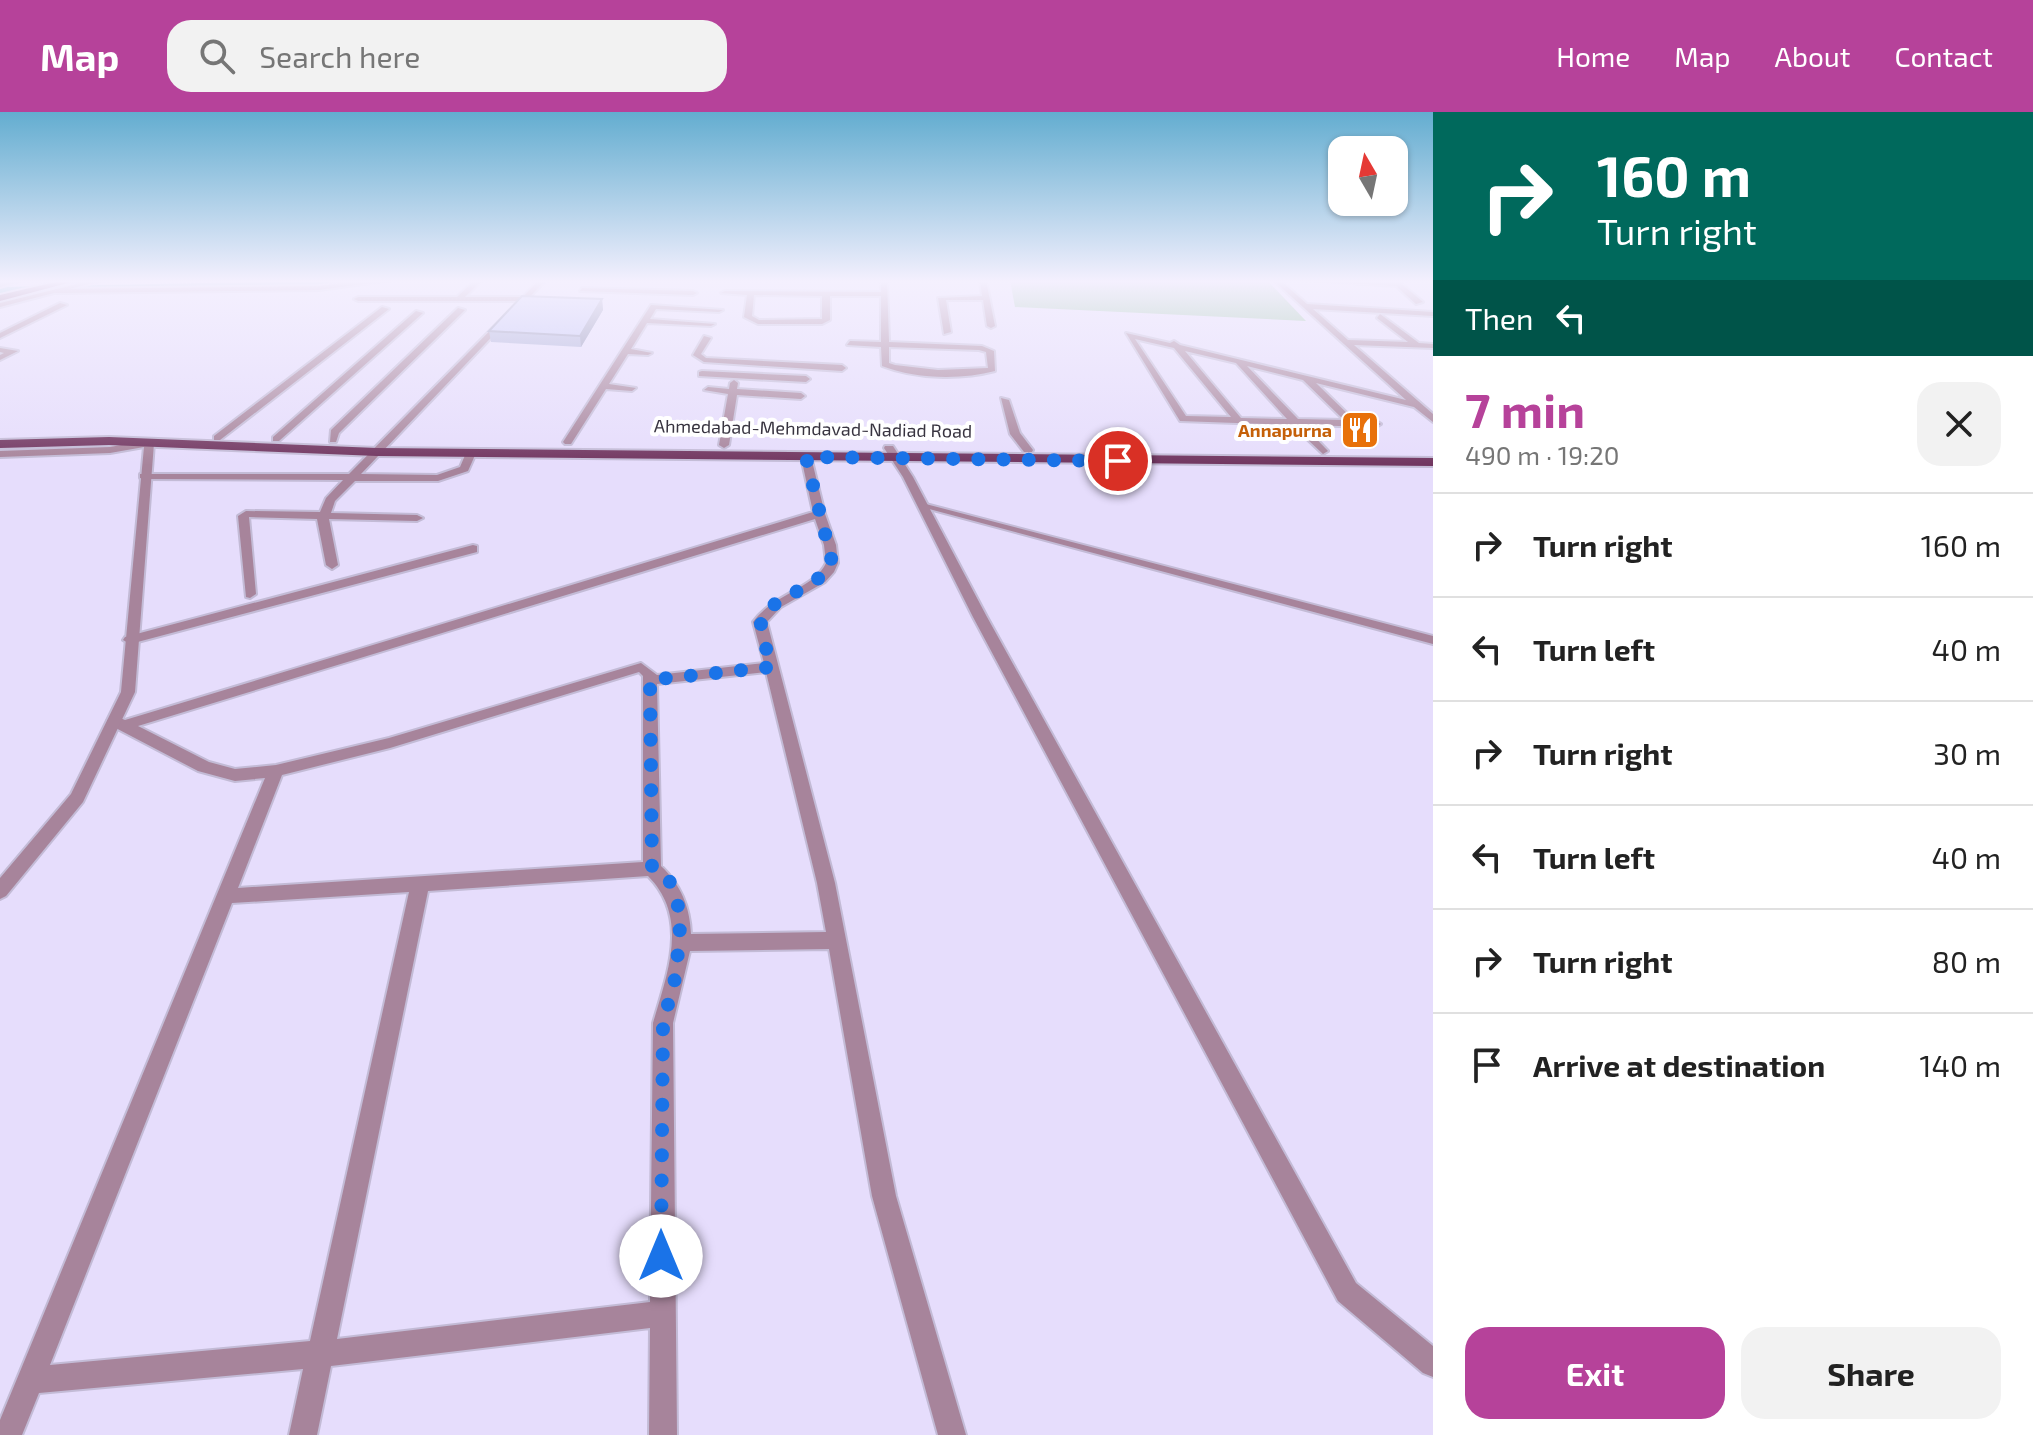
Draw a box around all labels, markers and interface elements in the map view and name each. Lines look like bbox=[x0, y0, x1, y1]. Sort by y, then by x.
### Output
search box bbox=[167, 20, 727, 92]
text: Map bbox=[40, 33, 119, 79]
icon: search bbox=[195, 34, 239, 78]
text: Search here bbox=[259, 38, 420, 74]
text: Home bbox=[1556, 39, 1630, 73]
text: Map bbox=[1674, 39, 1731, 73]
text: About bbox=[1775, 39, 1850, 73]
text: Contact bbox=[1894, 39, 1993, 73]
north arrow bbox=[1328, 136, 1408, 216]
map controls bbox=[1328, 136, 1408, 216]
text: 160 m bbox=[1597, 141, 1751, 208]
icon: right bbox=[1465, 144, 1569, 248]
text: Turn right bbox=[1597, 209, 1757, 252]
icon: left bbox=[1549, 296, 1593, 340]
text: Then bbox=[1465, 300, 1533, 336]
text: 7 min bbox=[1465, 380, 1585, 438]
button: close bbox=[1917, 382, 2001, 466]
restaurant icon: Annapurna bbox=[1339, 409, 1381, 451]
street label: Ahmedabad-Mehmdavad-Nadiad Road bbox=[654, 414, 972, 442]
place label: Annapurna bbox=[1238, 419, 1332, 441]
pin bbox=[1084, 427, 1152, 495]
icon: arrive bbox=[1096, 439, 1140, 483]
text: 490 m · 19:20 bbox=[1465, 439, 1620, 470]
icon: right bbox=[1465, 523, 1509, 567]
text: Turn right bbox=[1533, 527, 1673, 563]
text: 160 m bbox=[1921, 527, 2001, 563]
icon: left bbox=[1465, 627, 1509, 671]
text: Turn left bbox=[1533, 631, 1655, 667]
text: 40 m bbox=[1931, 631, 2001, 667]
icon: right bbox=[1465, 731, 1509, 775]
text: Turn right bbox=[1533, 735, 1673, 771]
text: 30 m bbox=[1933, 735, 2001, 771]
icon: left bbox=[1465, 835, 1509, 879]
text: Turn left bbox=[1533, 839, 1655, 875]
text: 40 m bbox=[1931, 839, 2001, 875]
icon: right bbox=[1465, 939, 1509, 983]
text: Turn right bbox=[1533, 943, 1673, 979]
text: 80 m bbox=[1932, 943, 2001, 979]
icon: arrive bbox=[1465, 1043, 1509, 1087]
text: Arrive at destination bbox=[1533, 1047, 1825, 1083]
text: 140 m bbox=[1920, 1047, 2001, 1083]
position arrow bbox=[619, 1214, 703, 1298]
button: Exit bbox=[1465, 1327, 1725, 1419]
button: Share bbox=[1741, 1327, 2001, 1419]

